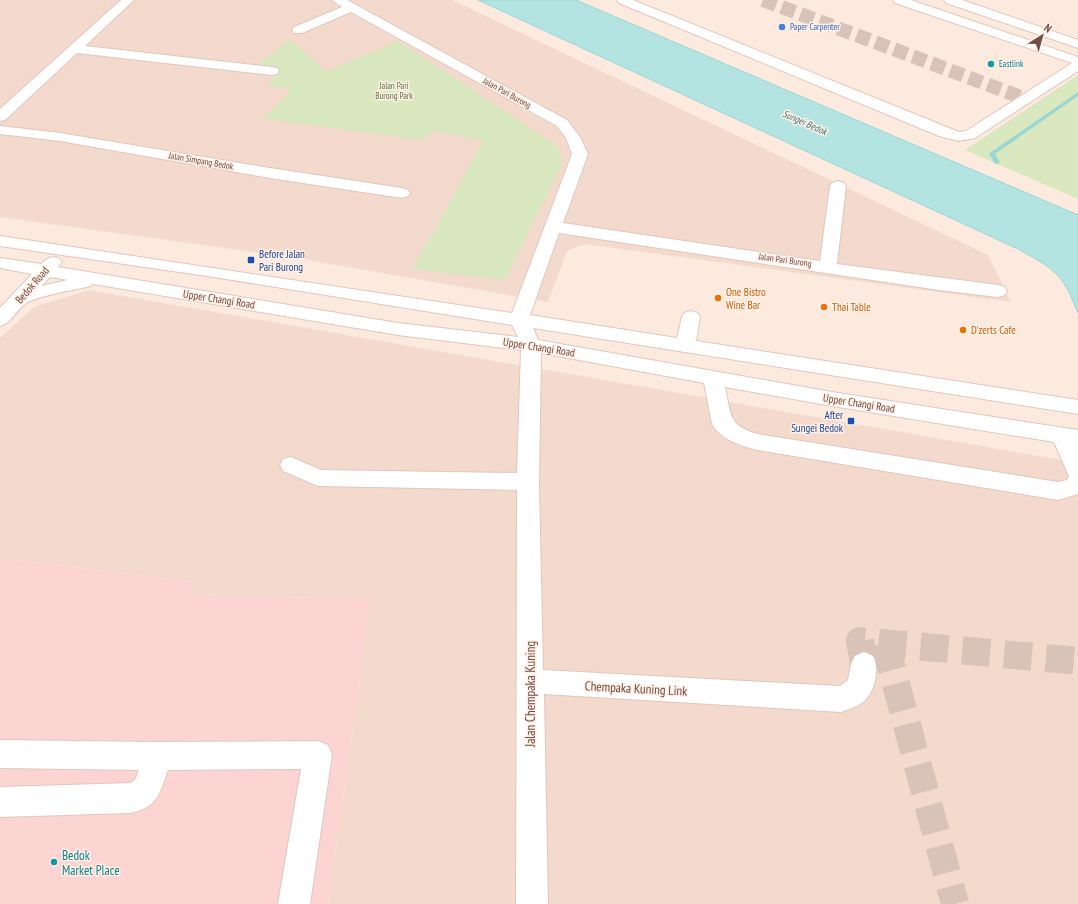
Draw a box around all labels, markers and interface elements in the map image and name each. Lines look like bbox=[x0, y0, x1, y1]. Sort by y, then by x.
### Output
north arrow bbox=[1022, 16, 1062, 56]
place label: Paper Carpenter bbox=[790, 21, 840, 32]
text: N bbox=[1041, 21, 1055, 35]
marker: Paper Carpenter bbox=[777, 22, 787, 32]
place label: Eastlink bbox=[999, 58, 1024, 69]
marker: Eastlink bbox=[986, 59, 996, 69]
street label: Jalan Pari Burong bbox=[480, 74, 533, 110]
park label: Jalan Pari Burong Park bbox=[375, 80, 413, 101]
water label: Sungei Bedok bbox=[781, 107, 830, 138]
street label: Jalan Simpang Bedok bbox=[167, 149, 235, 172]
place label: Before Jalan Pari Burong bbox=[259, 247, 305, 274]
street label: Jalan Pari Burong bbox=[757, 250, 812, 269]
marker: Before Jalan Pari Burong bbox=[246, 255, 256, 265]
street label: Bedok Road bbox=[12, 263, 52, 306]
place label: One Bistro Wine Bar bbox=[726, 285, 766, 312]
street label: Upper Changi Road bbox=[182, 286, 256, 312]
marker: One Bistro Wine Bar bbox=[713, 293, 723, 303]
place label: Thai Table bbox=[832, 300, 871, 314]
marker: Thai Table bbox=[819, 302, 829, 312]
place label: D'zerts Cafe bbox=[971, 323, 1016, 337]
marker: D'zerts Cafe bbox=[958, 325, 968, 335]
street label: Upper Changi Road bbox=[502, 334, 576, 360]
street label: Upper Changi Road bbox=[822, 390, 896, 416]
place label: After Sungei Bedok bbox=[791, 408, 844, 435]
marker: After Sungei Bedok bbox=[846, 416, 856, 426]
street label: Jalan Chempaka Kuning bbox=[522, 641, 539, 748]
street label: Chempaka Kuning Link bbox=[584, 677, 688, 700]
place label: Bedok Market Place bbox=[62, 847, 120, 879]
marker: Bedok Market Place bbox=[49, 857, 59, 867]

